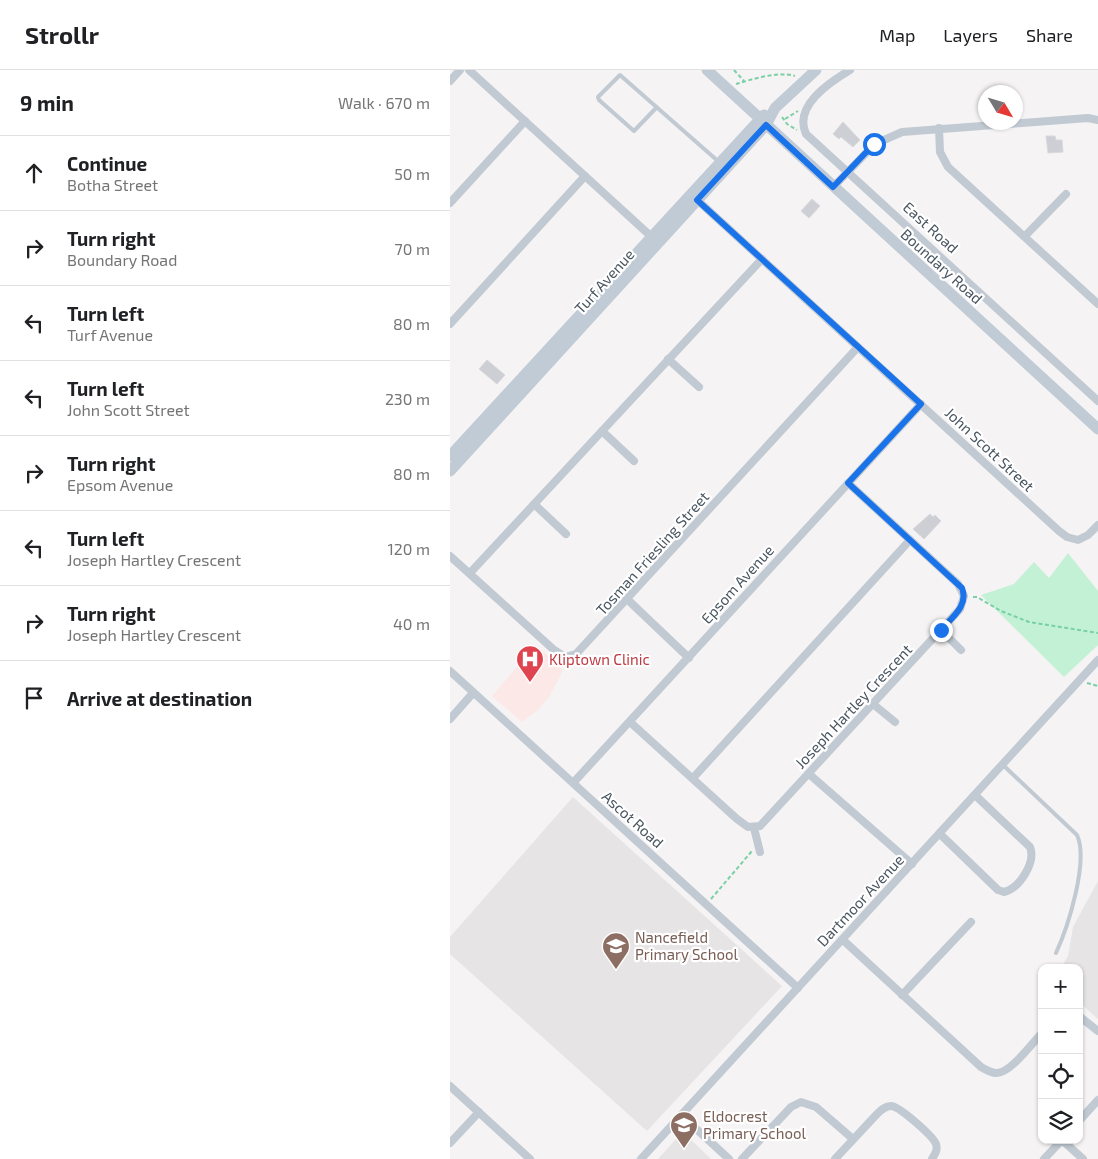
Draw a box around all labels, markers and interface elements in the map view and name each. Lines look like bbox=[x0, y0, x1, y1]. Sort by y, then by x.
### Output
text: Strollr bbox=[25, 20, 99, 49]
text: Map bbox=[879, 24, 915, 46]
text: Layers bbox=[943, 24, 998, 46]
text: Share bbox=[1026, 24, 1073, 46]
north arrow bbox=[978, 85, 1023, 130]
text: 9 min bbox=[20, 90, 74, 115]
text: Walk · 670 m bbox=[338, 93, 430, 112]
route start bbox=[863, 133, 886, 156]
text: Continue bbox=[67, 152, 147, 175]
icon: ahead bbox=[20, 159, 48, 187]
text: 50 m bbox=[394, 164, 430, 183]
text: Botha Street bbox=[67, 175, 158, 194]
street label: East Road bbox=[900, 198, 962, 256]
street label: Boundary Road bbox=[898, 225, 986, 307]
text: Turn right bbox=[67, 227, 155, 250]
icon: right bbox=[20, 234, 48, 262]
text: 70 m bbox=[395, 239, 430, 258]
street label: Turf Avenue bbox=[570, 245, 638, 317]
text: Boundary Road bbox=[67, 250, 177, 269]
text: Turn left bbox=[67, 302, 144, 325]
icon: left bbox=[20, 309, 48, 337]
text: 80 m bbox=[393, 314, 430, 333]
text: Turf Avenue bbox=[67, 325, 153, 344]
text: Turn left bbox=[67, 377, 144, 400]
icon: left bbox=[20, 384, 48, 412]
text: 230 m bbox=[385, 389, 430, 408]
text: John Scott Street bbox=[67, 400, 190, 419]
street label: John Scott Street bbox=[942, 403, 1038, 495]
text: Turn right bbox=[67, 452, 155, 475]
icon: right bbox=[20, 459, 48, 487]
text: 80 m bbox=[393, 464, 430, 483]
text: Epsom Avenue bbox=[67, 475, 173, 494]
street label: Tosman Friesling Street bbox=[592, 487, 712, 619]
text: Turn left bbox=[67, 527, 144, 550]
icon: left bbox=[20, 534, 48, 562]
text: 120 m bbox=[387, 539, 430, 558]
street label: Epsom Avenue bbox=[697, 541, 777, 627]
text: Joseph Hartley Crescent bbox=[67, 550, 241, 569]
text: Turn right bbox=[67, 602, 155, 625]
icon: right bbox=[20, 609, 48, 637]
text: 40 m bbox=[393, 614, 430, 633]
route end bbox=[930, 619, 953, 642]
text: Joseph Hartley Crescent bbox=[67, 625, 241, 644]
street label: Joseph Hartley Crescent bbox=[791, 640, 915, 772]
hospital icon: Kliptown Clinic bbox=[515, 644, 545, 683]
place label: Kliptown Clinic bbox=[549, 650, 650, 668]
icon: arrive bbox=[20, 684, 48, 712]
text: Arrive at destination bbox=[67, 687, 252, 710]
street label: Ascot Road bbox=[599, 787, 667, 851]
street label: Dartmoor Avenue bbox=[813, 850, 907, 950]
place label: Nancefield Primary School bbox=[635, 928, 738, 963]
school or university icon: Nancefield Primary School bbox=[601, 931, 631, 970]
map controls bbox=[1038, 964, 1083, 1144]
button: + bbox=[1038, 964, 1083, 1009]
button: − bbox=[1038, 1009, 1083, 1054]
button: locate bbox=[1038, 1054, 1083, 1099]
button: layers bbox=[1038, 1099, 1083, 1144]
place label: Eldocrest Primary School bbox=[703, 1107, 806, 1142]
school or university icon: Eldocrest Primary School bbox=[669, 1110, 699, 1149]

